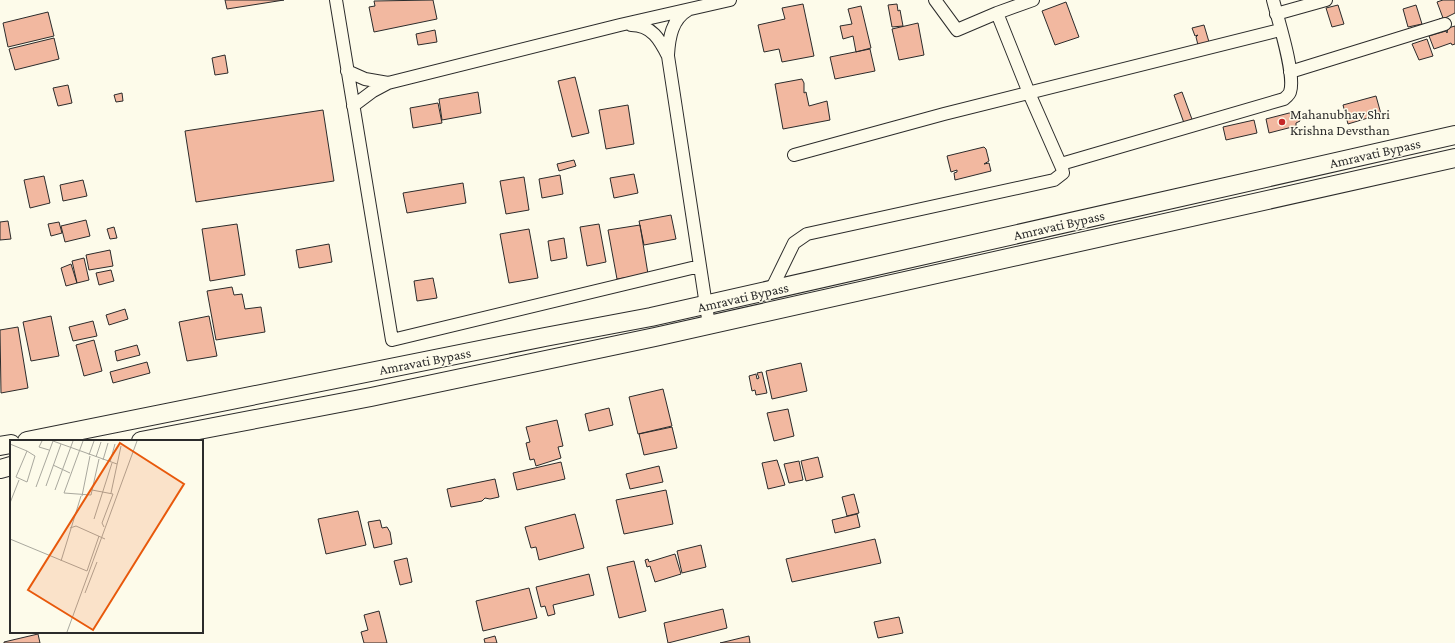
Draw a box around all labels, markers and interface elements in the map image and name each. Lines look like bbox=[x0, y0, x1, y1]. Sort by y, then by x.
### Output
place label: Mahanubhav Shri Krishna Devsthan bbox=[1290, 106, 1390, 138]
marker: Mahanubhav Shri Krishna Devsthan bbox=[1277, 117, 1287, 127]
street label: Amravati Bypass bbox=[1328, 135, 1422, 171]
street label: Amravati Bypass bbox=[1012, 207, 1106, 243]
street label: Amravati Bypass bbox=[696, 279, 790, 315]
street label: Amravati Bypass bbox=[378, 344, 472, 378]
inset map bbox=[10, 440, 203, 633]

